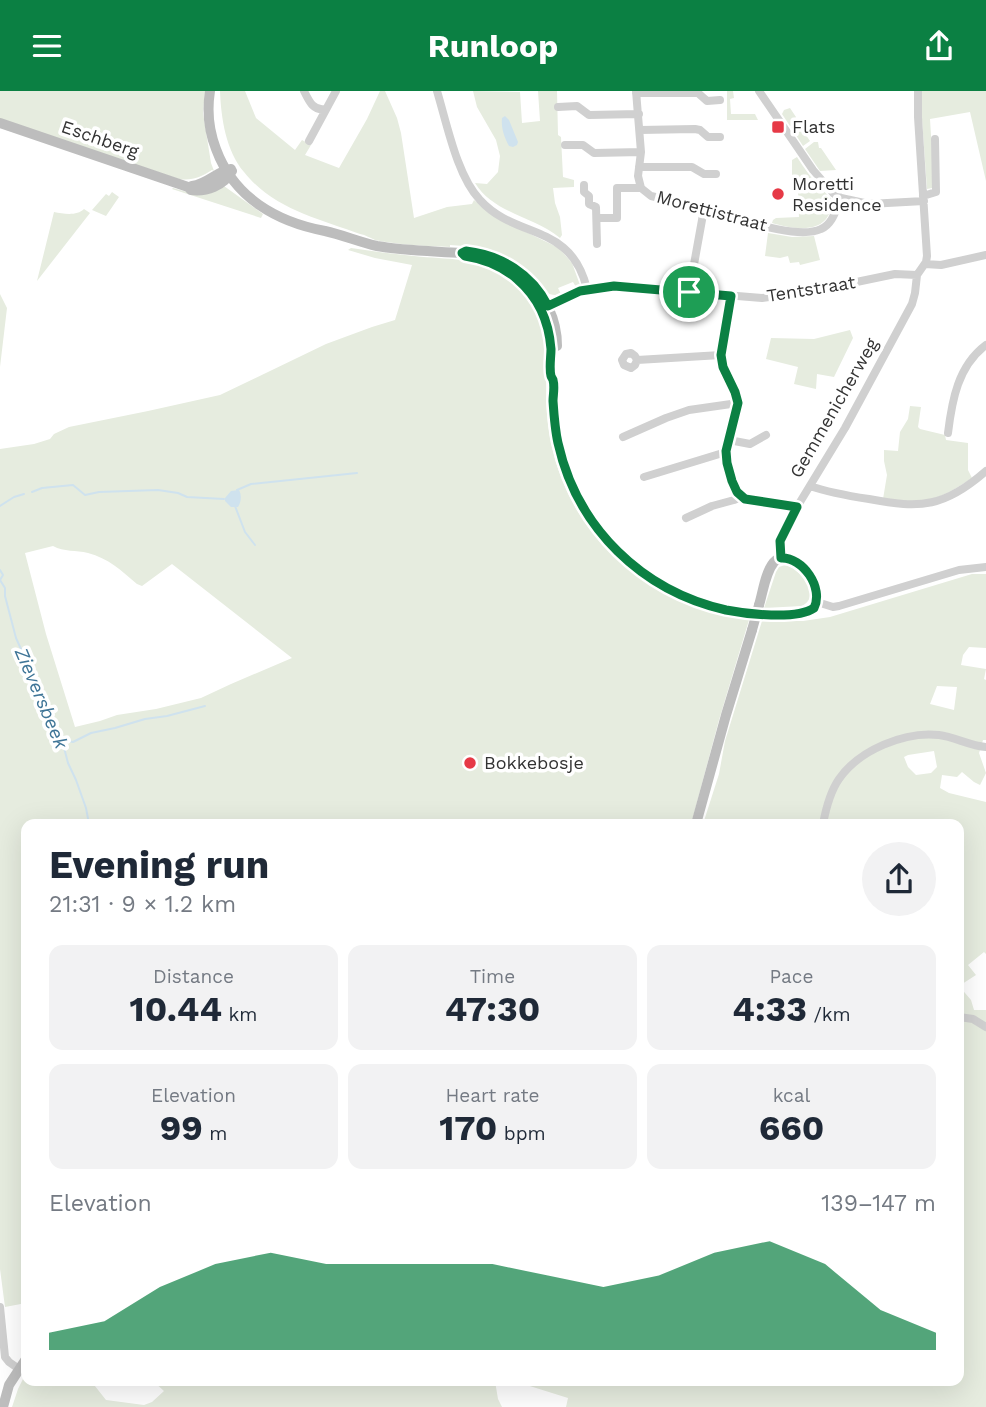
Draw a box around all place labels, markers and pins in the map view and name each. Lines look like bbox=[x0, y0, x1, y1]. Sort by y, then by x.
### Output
place label: Flats bbox=[792, 116, 835, 137]
marker: Flats bbox=[770, 119, 786, 135]
place label: Moretti Residence bbox=[792, 173, 882, 215]
marker: Moretti Residence bbox=[770, 186, 786, 202]
pin bbox=[659, 262, 719, 322]
place label: Bokkebosje bbox=[484, 752, 584, 773]
marker: Bokkebosje bbox=[462, 755, 478, 771]

